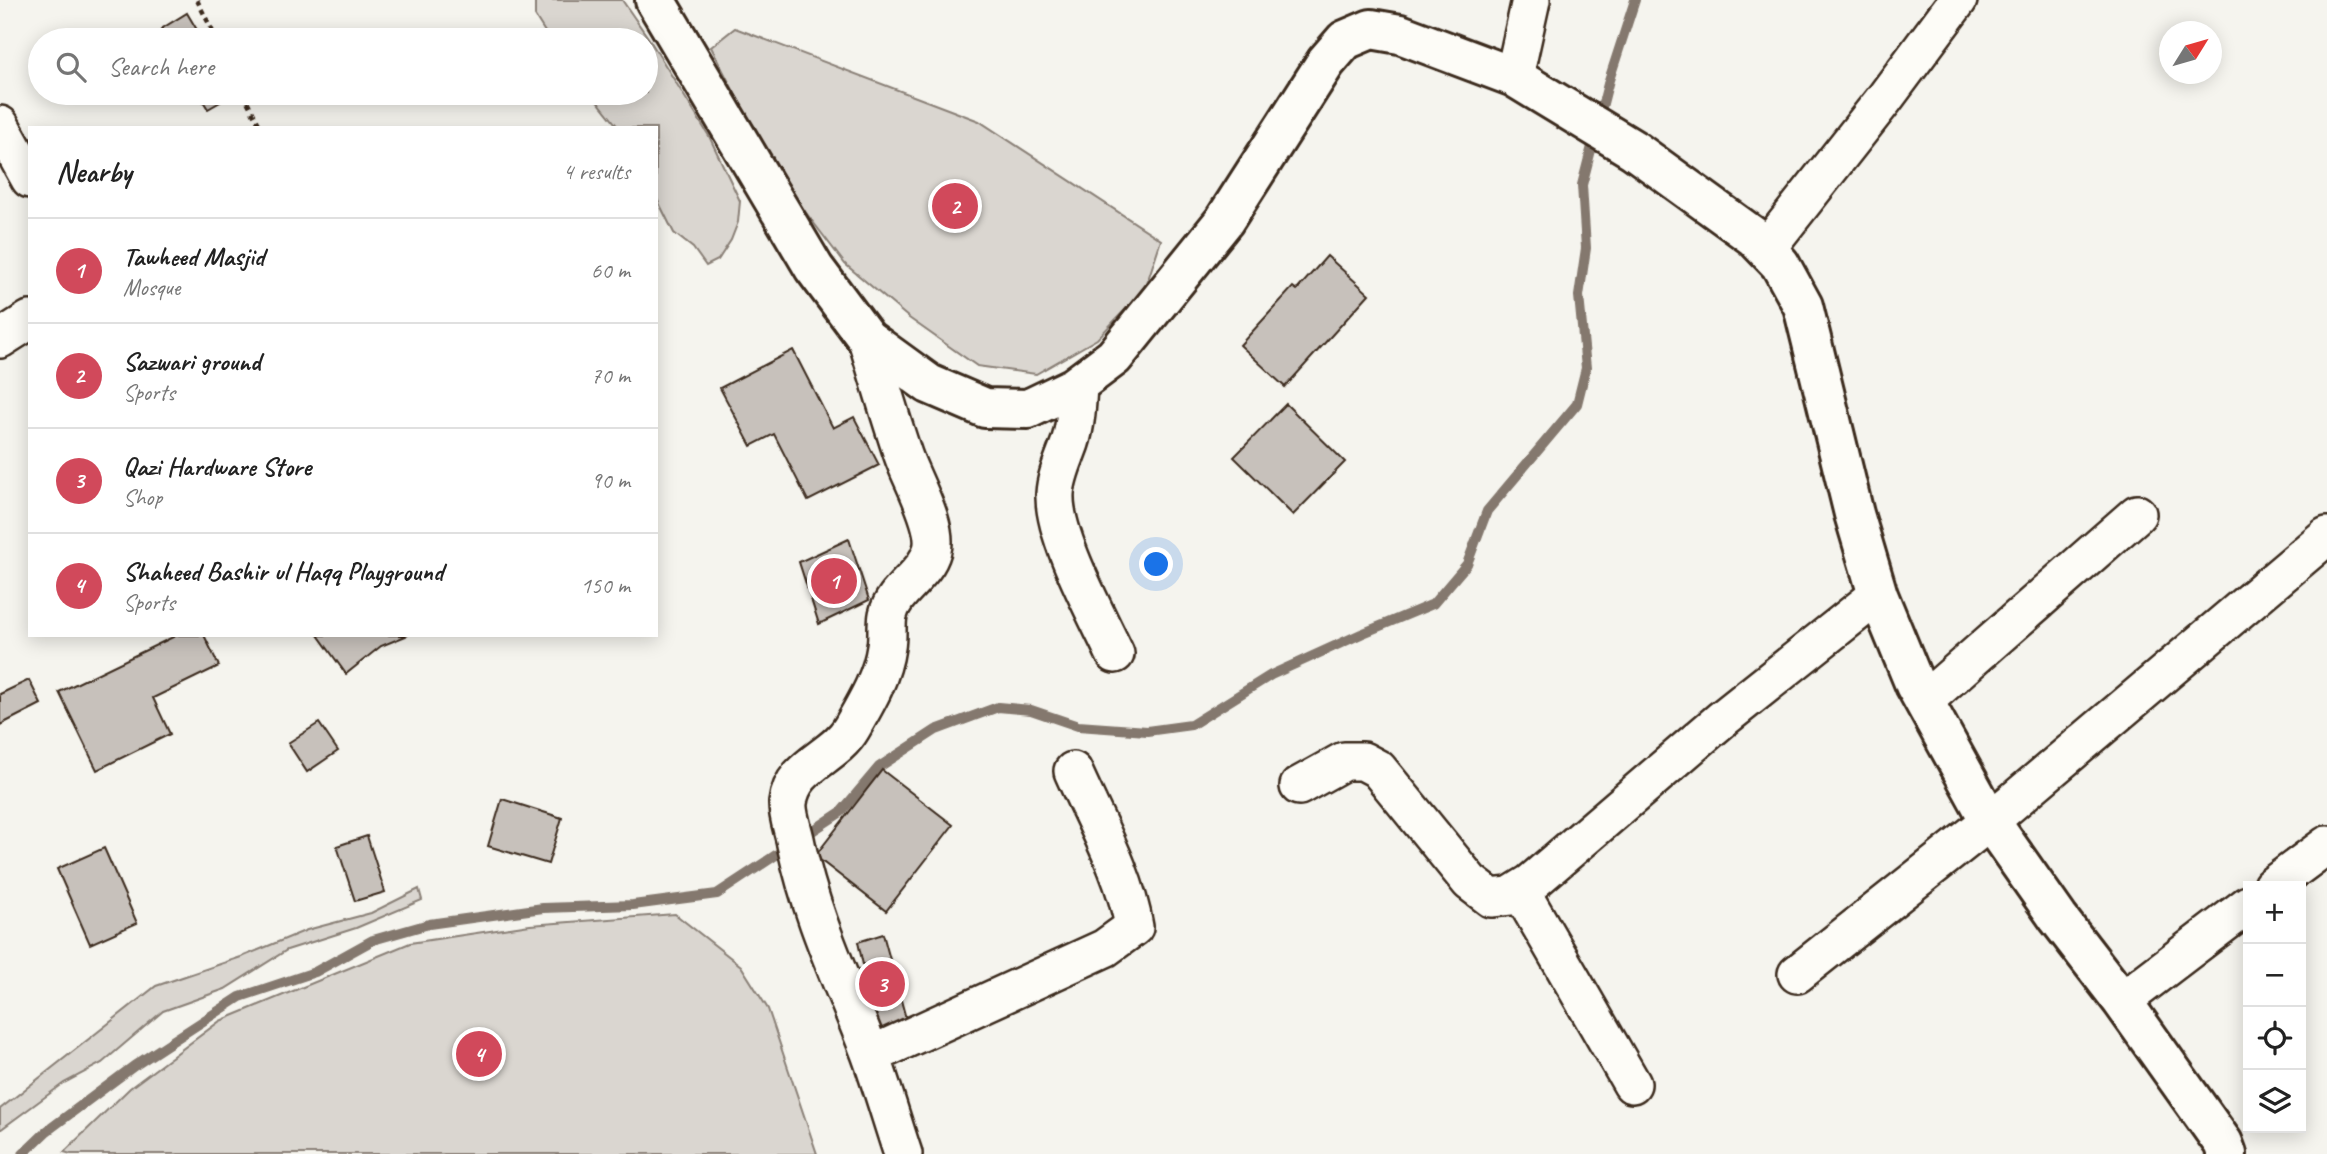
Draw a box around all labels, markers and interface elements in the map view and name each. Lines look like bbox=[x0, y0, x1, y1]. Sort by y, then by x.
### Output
north arrow bbox=[2159, 21, 2222, 84]
search box bbox=[28, 28, 658, 105]
icon: search bbox=[52, 48, 90, 86]
text: Search here bbox=[108, 50, 214, 83]
text: Nearby bbox=[56, 153, 132, 191]
text: 4 results bbox=[563, 157, 630, 186]
pin: 2 bbox=[932, 180, 978, 232]
text: Tawheed Masjid bbox=[123, 240, 264, 273]
text: 1 bbox=[74, 256, 84, 285]
text: 60 m bbox=[591, 256, 630, 285]
text: Mosque bbox=[123, 273, 180, 302]
text: Sazwari ground bbox=[123, 345, 261, 378]
text: 2 bbox=[74, 361, 84, 390]
text: 70 m bbox=[591, 361, 630, 390]
text: Sports bbox=[123, 378, 175, 407]
text: Qazi Hardware Store bbox=[123, 450, 311, 483]
text: 3 bbox=[74, 466, 84, 495]
text: 90 m bbox=[591, 466, 630, 495]
text: Shop bbox=[123, 483, 162, 512]
your location bbox=[1139, 547, 1173, 581]
text: Shaheed Bashir ul Haqq Playground bbox=[123, 555, 443, 588]
pin: 1 bbox=[811, 555, 857, 607]
text: 4 bbox=[74, 571, 84, 600]
text: 150 m bbox=[581, 571, 630, 600]
text: Sports bbox=[123, 588, 175, 617]
map controls bbox=[2243, 881, 2306, 1133]
button: + bbox=[2243, 881, 2306, 944]
button: − bbox=[2243, 944, 2306, 1007]
pin: 3 bbox=[859, 958, 905, 1010]
button: locate bbox=[2243, 1007, 2306, 1070]
pin: 4 bbox=[456, 1028, 502, 1080]
button: layers bbox=[2243, 1070, 2306, 1133]

